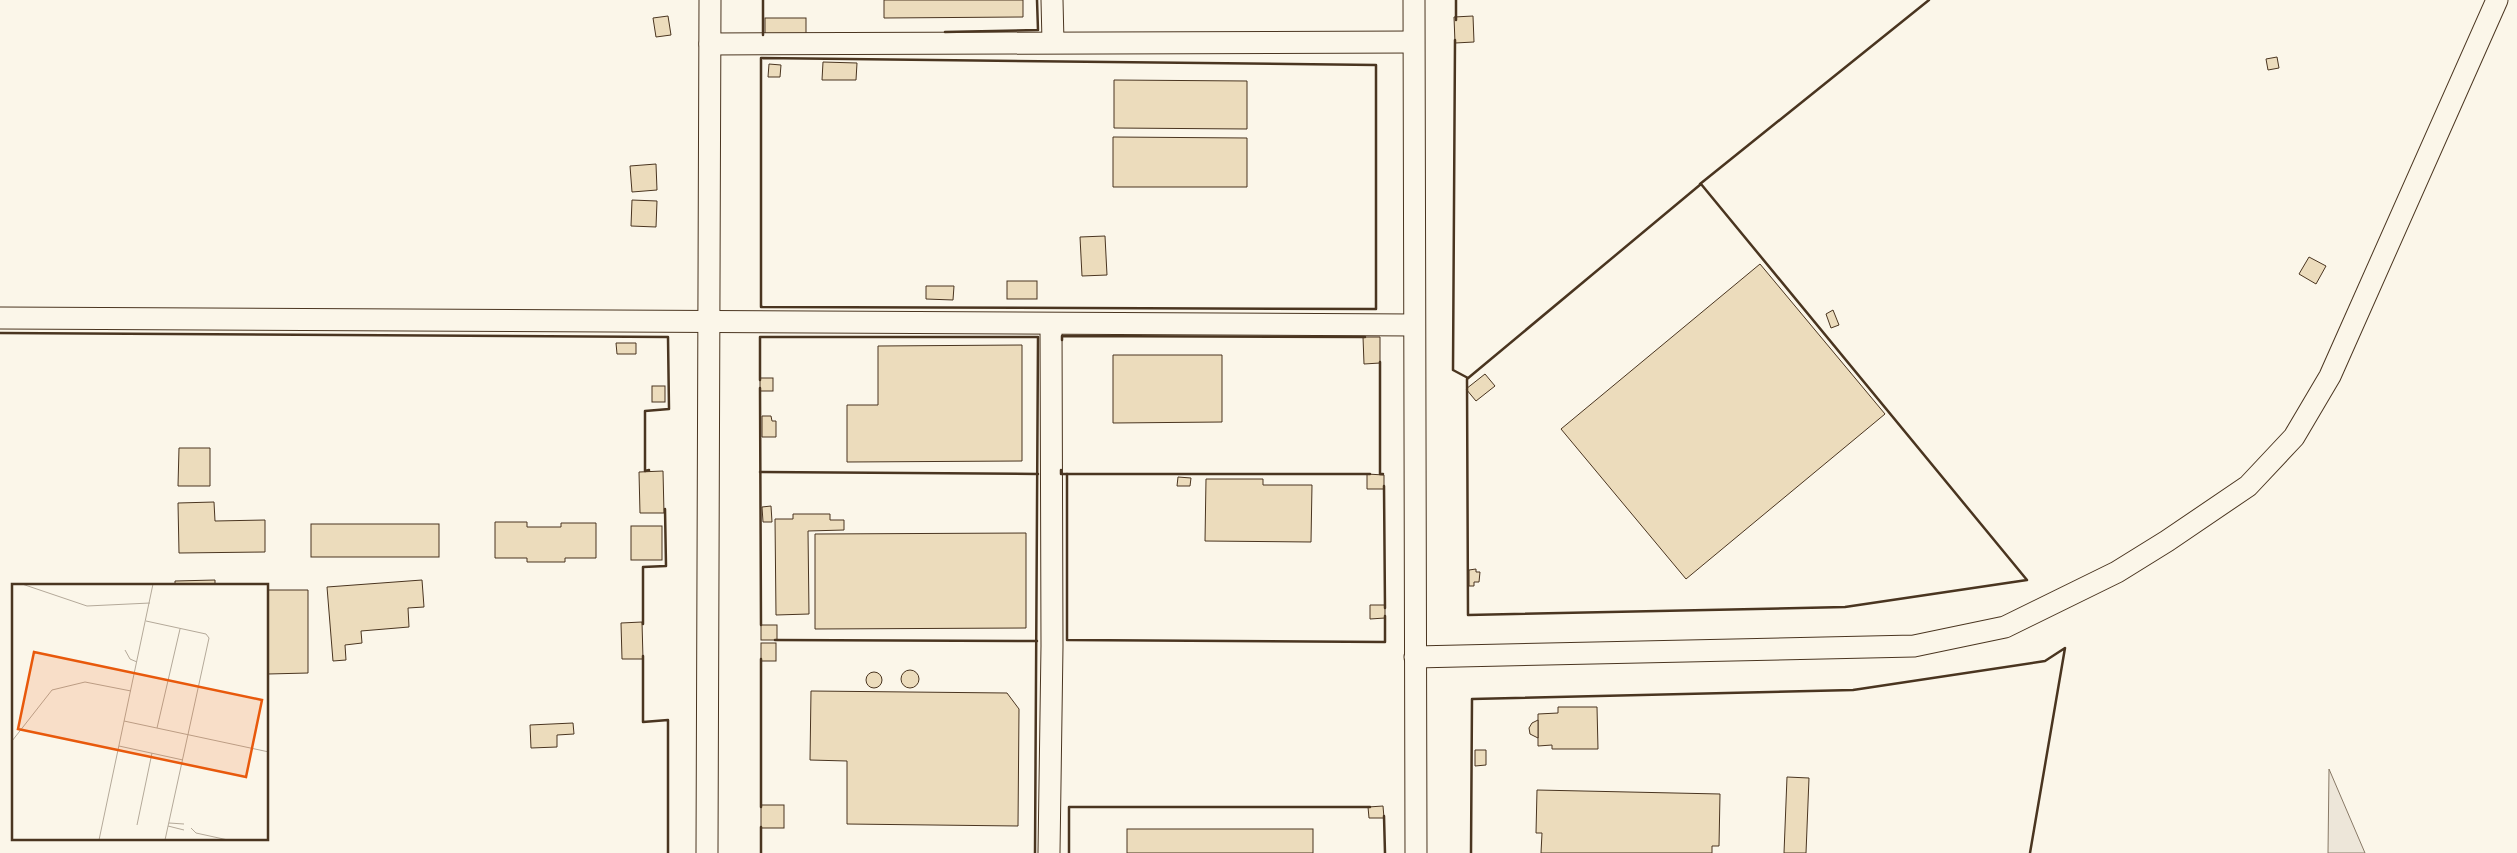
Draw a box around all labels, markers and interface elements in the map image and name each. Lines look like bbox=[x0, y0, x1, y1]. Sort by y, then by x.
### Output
inset map bbox=[12, 584, 269, 840]

